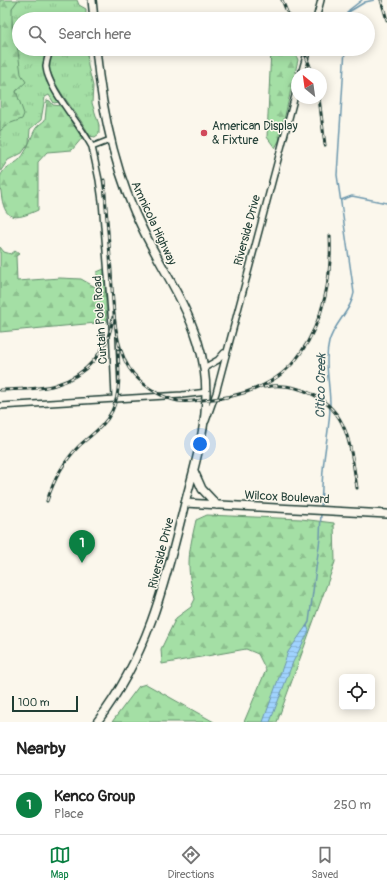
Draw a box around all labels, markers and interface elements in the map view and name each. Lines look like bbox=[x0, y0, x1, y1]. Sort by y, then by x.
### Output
search box bbox=[12, 12, 375, 56]
icon: search bbox=[26, 23, 48, 45]
text: Search here bbox=[58, 25, 131, 44]
north arrow bbox=[291, 68, 327, 104]
place label: American Display & Fixture bbox=[212, 119, 298, 148]
marker: American Display & Fixture bbox=[199, 128, 209, 138]
street label: Amnicola Highway bbox=[128, 179, 180, 268]
street label: Riverside Drive bbox=[231, 193, 264, 267]
street label: Curtain Pole Road bbox=[90, 275, 111, 365]
water label: Citico Creek bbox=[312, 352, 330, 419]
your location bbox=[190, 434, 210, 454]
street label: Wilcox Boulevard bbox=[244, 488, 330, 507]
street label: Riverside Drive bbox=[145, 516, 178, 590]
pin: 1 bbox=[69, 530, 95, 563]
map controls bbox=[339, 674, 375, 710]
button: locate bbox=[339, 674, 375, 710]
scale bar bbox=[12, 694, 78, 713]
text: 100 m bbox=[18, 696, 49, 709]
text: Nearby bbox=[16, 738, 65, 759]
text: Kenco Group bbox=[54, 787, 135, 806]
text: 1 bbox=[26, 797, 32, 813]
text: 250 m bbox=[333, 797, 371, 813]
text: Place bbox=[54, 806, 83, 822]
tab: Map bbox=[49, 844, 71, 881]
tab: Directions bbox=[168, 844, 214, 881]
tab: Saved bbox=[311, 844, 338, 881]

